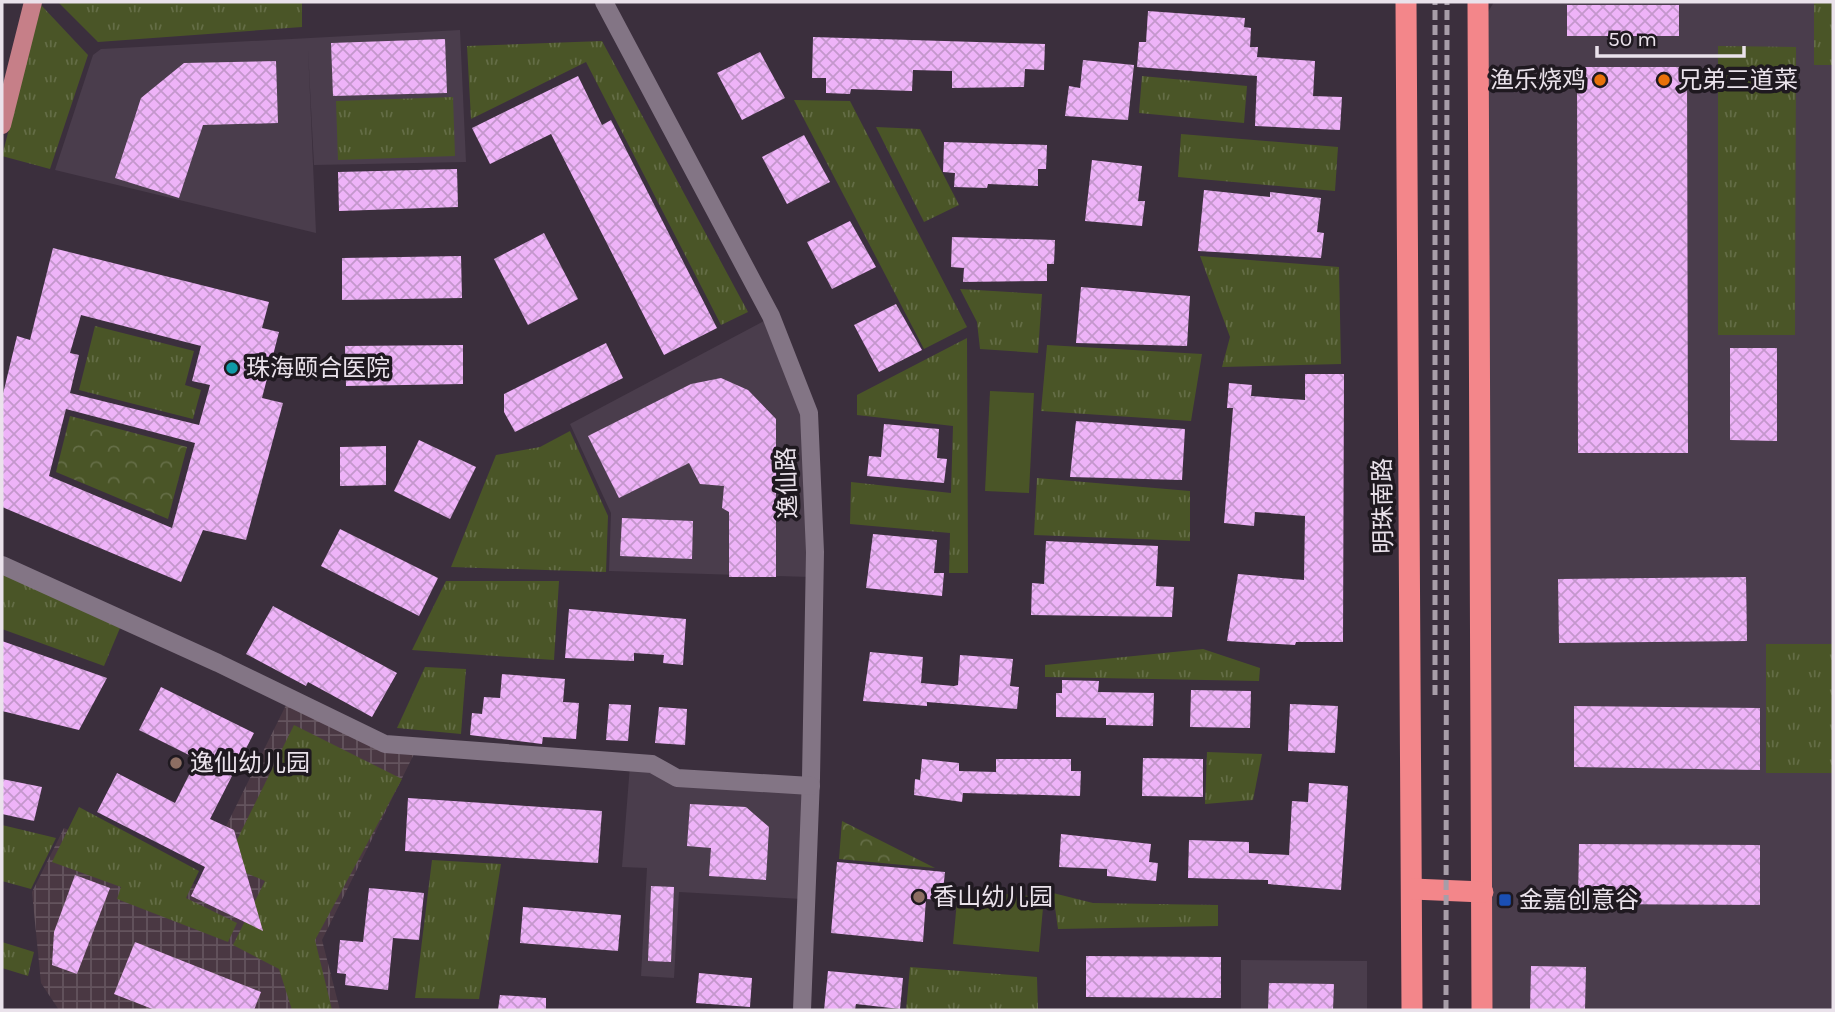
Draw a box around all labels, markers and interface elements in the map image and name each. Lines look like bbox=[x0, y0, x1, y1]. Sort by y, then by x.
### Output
scale bar bbox=[1597, 14, 1744, 58]
text: 50 m bbox=[1608, 27, 1657, 51]
place label: 渔乐烧鸡 bbox=[1490, 66, 1586, 94]
place label: 兄弟三道菜 bbox=[1678, 66, 1798, 94]
marker: 渔乐烧鸡 bbox=[1592, 72, 1608, 88]
marker: 兄弟三道菜 bbox=[1656, 72, 1672, 88]
place label: 珠海颐合医院 bbox=[246, 354, 390, 382]
marker: 珠海颐合医院 bbox=[224, 360, 240, 376]
street label: 逸仙路 bbox=[772, 447, 802, 519]
street label: 明珠南路 bbox=[1368, 458, 1398, 554]
place label: 逸仙幼儿园 bbox=[190, 749, 310, 777]
marker: 逸仙幼儿园 bbox=[168, 755, 184, 771]
place label: 香山幼儿园 bbox=[933, 883, 1053, 911]
place label: 金嘉创意谷 bbox=[1519, 886, 1639, 914]
marker: 香山幼儿园 bbox=[911, 889, 927, 905]
marker: 金嘉创意谷 bbox=[1497, 892, 1513, 908]

